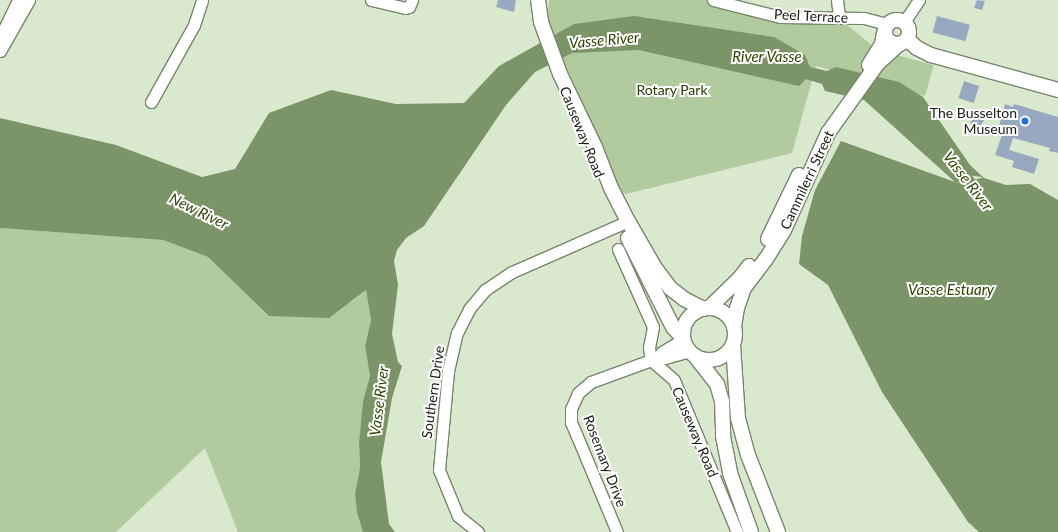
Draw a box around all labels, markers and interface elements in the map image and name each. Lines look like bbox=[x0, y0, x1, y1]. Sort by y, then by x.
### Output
street label: Peel Terrace bbox=[773, 6, 849, 26]
water label: Vasse River bbox=[568, 28, 640, 52]
water label: River Vasse bbox=[732, 48, 802, 66]
park label: Rotary Park bbox=[636, 82, 708, 98]
street label: Causeway Road bbox=[556, 84, 608, 180]
place label: The Busselton Museum bbox=[930, 105, 1017, 138]
marker: The Busselton Museum bbox=[1020, 116, 1030, 126]
street label: Cammilerri Street bbox=[777, 128, 837, 232]
water label: Vasse River bbox=[939, 148, 997, 214]
water label: New River bbox=[167, 189, 231, 233]
water label: Vasse Estuary bbox=[908, 281, 994, 299]
street label: Southern Drive bbox=[418, 345, 448, 439]
water label: Vasse River bbox=[366, 365, 392, 437]
street label: Causeway Road bbox=[668, 384, 722, 480]
street label: Rosemary Drive bbox=[580, 412, 630, 510]

